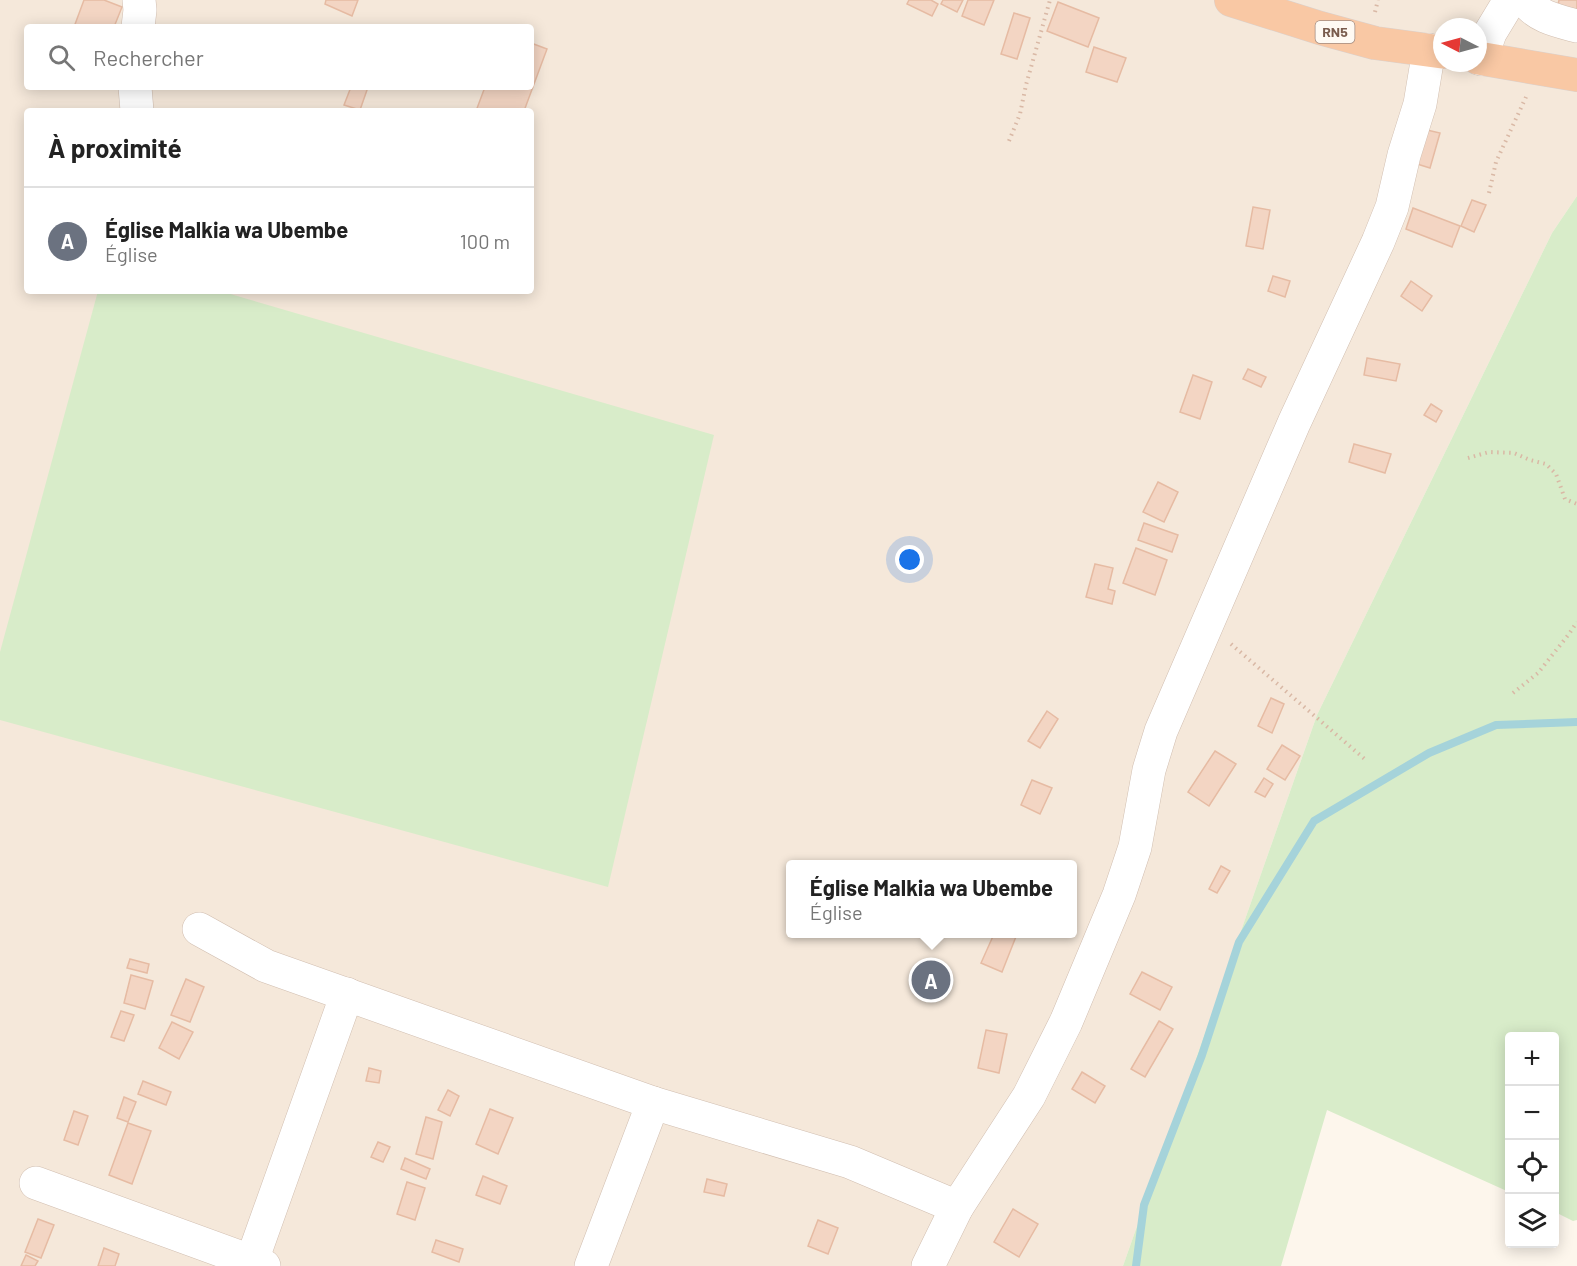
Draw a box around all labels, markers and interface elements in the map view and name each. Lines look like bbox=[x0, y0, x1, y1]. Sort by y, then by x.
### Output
north arrow bbox=[1433, 18, 1487, 72]
road number: RN5 bbox=[1316, 21, 1354, 43]
search box bbox=[24, 24, 534, 90]
icon: search bbox=[45, 41, 78, 74]
text: Rechercher bbox=[93, 44, 204, 70]
text: À proximité bbox=[48, 132, 182, 163]
text: Église Malkia wa Ubembe bbox=[105, 216, 348, 242]
text: A bbox=[61, 229, 74, 253]
text: 100 m bbox=[460, 229, 510, 253]
text: Église bbox=[105, 242, 158, 266]
your location bbox=[895, 545, 924, 574]
popup bbox=[786, 860, 1077, 938]
text: Église Malkia wa Ubembe bbox=[810, 874, 1053, 900]
text: Église bbox=[810, 900, 863, 924]
pin: A bbox=[912, 958, 950, 1002]
map controls bbox=[1505, 1032, 1559, 1248]
button: + bbox=[1505, 1032, 1559, 1086]
button: − bbox=[1505, 1086, 1559, 1140]
button: locate bbox=[1505, 1140, 1559, 1194]
button: layers bbox=[1505, 1194, 1559, 1248]

